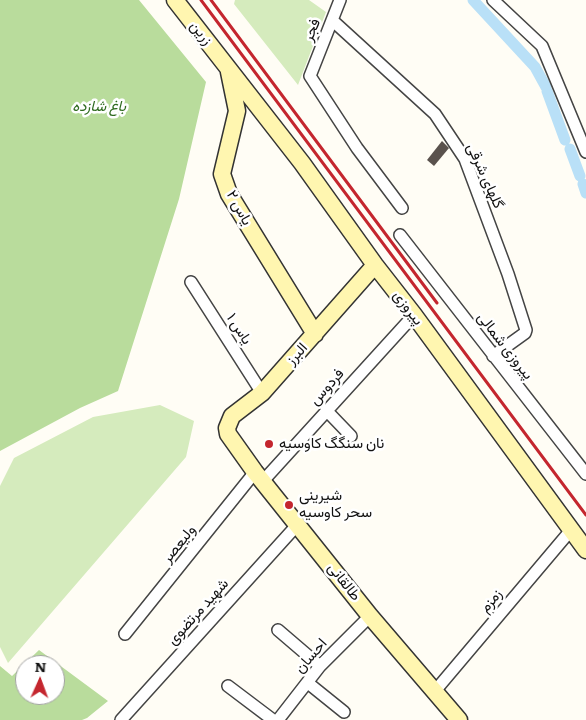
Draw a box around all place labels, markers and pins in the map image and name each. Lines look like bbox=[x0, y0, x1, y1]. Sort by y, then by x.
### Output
place label: نان سنگگ کاوسیه bbox=[279, 435, 384, 453]
marker: نان سنگگ کاوسیه bbox=[263, 438, 275, 450]
place label: شیرینی سحر کاوسیه bbox=[299, 487, 372, 522]
marker: شیرینی سحر کاوسیه bbox=[283, 499, 295, 511]

